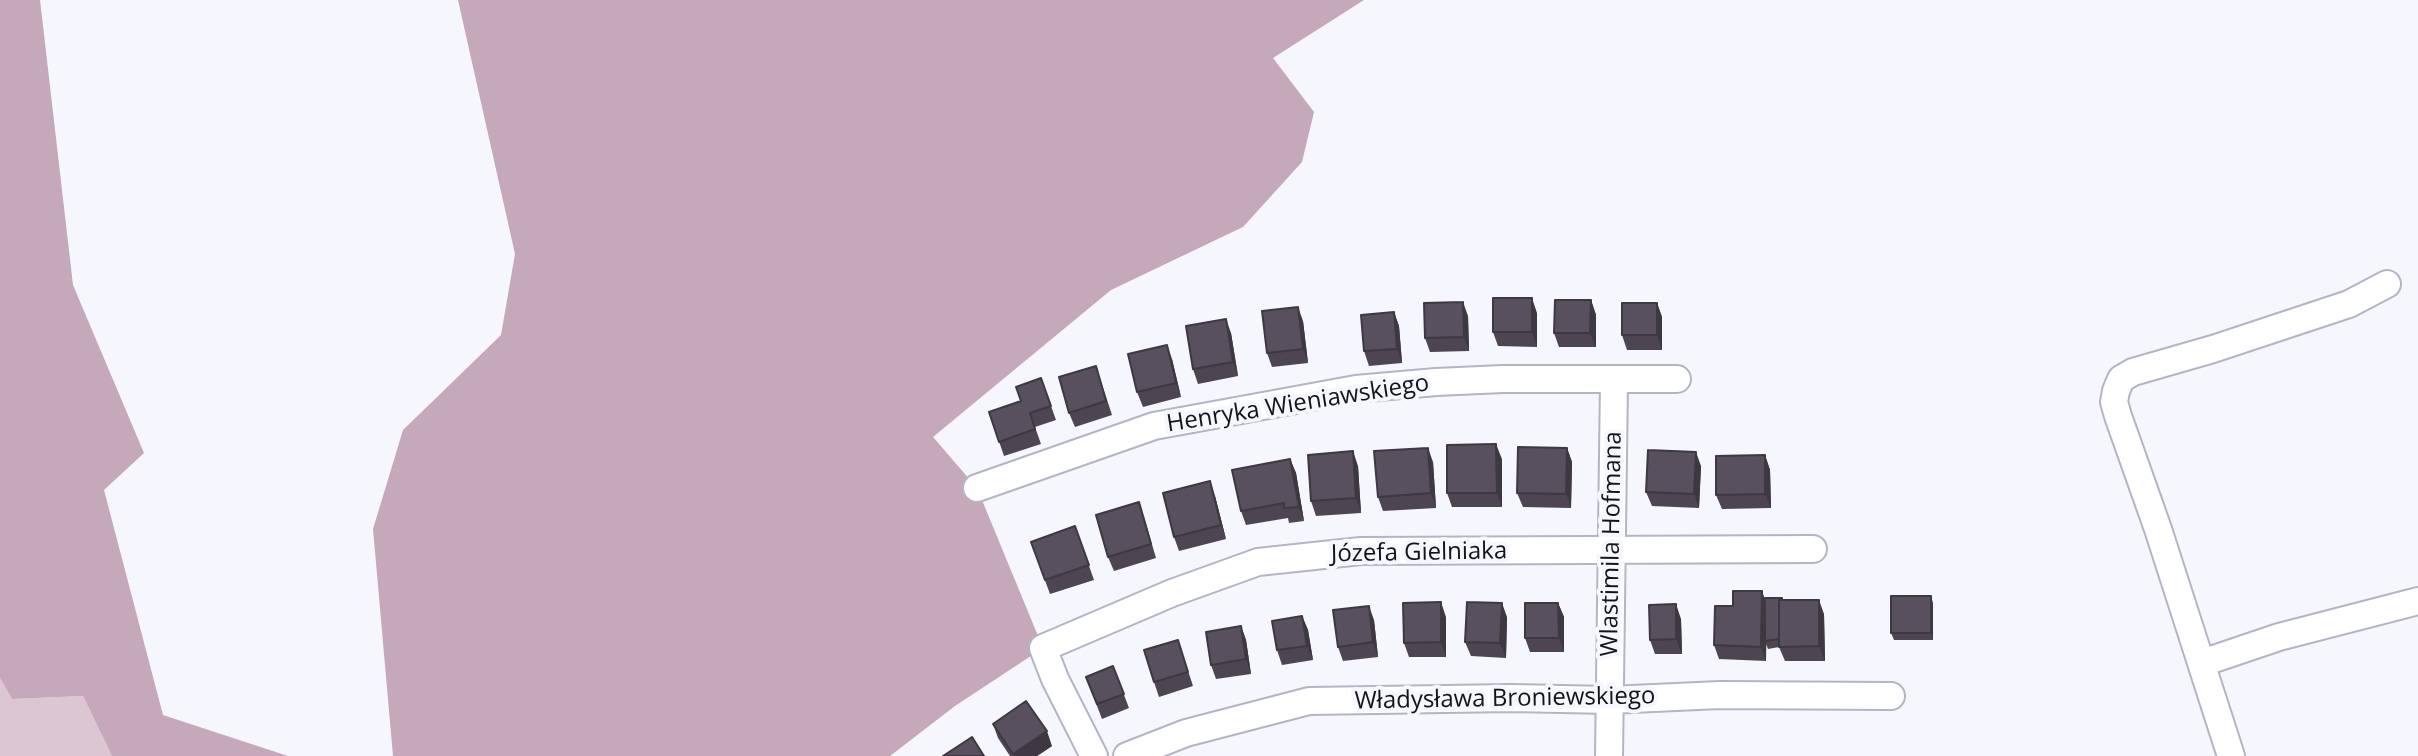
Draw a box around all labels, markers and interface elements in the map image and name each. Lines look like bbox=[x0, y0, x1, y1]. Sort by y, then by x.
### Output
street label: Henryka Wieniawskiego bbox=[1165, 369, 1431, 439]
street label: Wlastimila Hofmana bbox=[1596, 431, 1628, 657]
street label: Józefa Gielniaka bbox=[1331, 537, 1507, 569]
street label: Władysława Broniewskiego bbox=[1354, 682, 1656, 716]

